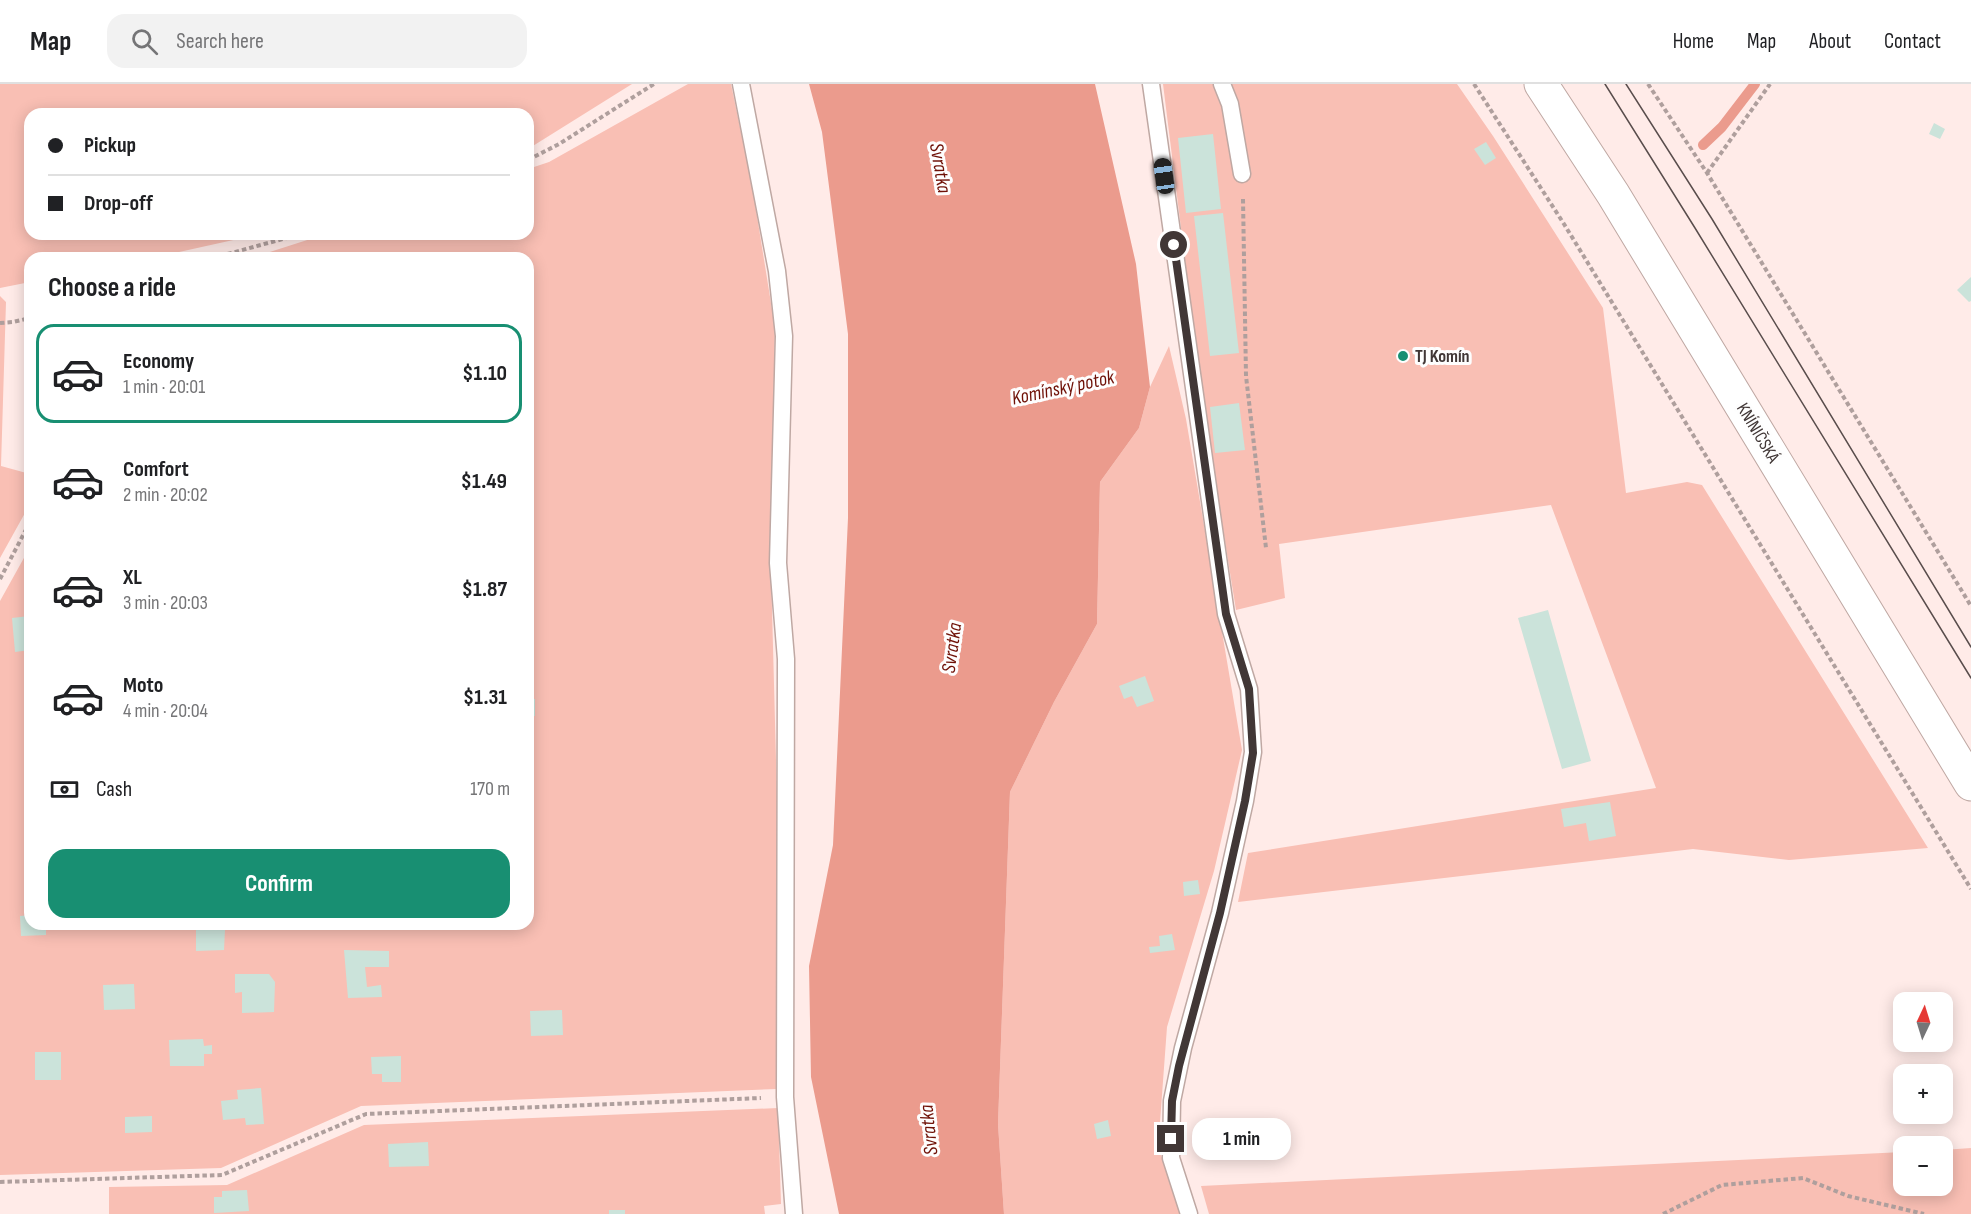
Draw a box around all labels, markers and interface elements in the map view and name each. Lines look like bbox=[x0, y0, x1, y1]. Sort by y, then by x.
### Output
search box bbox=[107, 14, 527, 68]
text: Map bbox=[30, 25, 71, 58]
icon: search bbox=[128, 25, 161, 58]
text: Search here bbox=[176, 28, 264, 55]
text: Home bbox=[1673, 29, 1714, 54]
text: Map bbox=[1747, 29, 1776, 54]
text: About bbox=[1809, 29, 1851, 54]
text: Contact bbox=[1884, 29, 1941, 54]
text: Pickup bbox=[84, 132, 136, 159]
water label: Svratka bbox=[924, 141, 956, 195]
car bbox=[1153, 157, 1175, 195]
text: Drop-off bbox=[84, 190, 153, 217]
route start bbox=[1160, 231, 1187, 258]
text: Choose a ride bbox=[48, 272, 176, 304]
place label: TJ Komín bbox=[1415, 346, 1470, 367]
icon: car bbox=[51, 347, 105, 401]
text: Economy bbox=[123, 348, 194, 375]
marker: TJ Komín bbox=[1396, 349, 1410, 363]
text: $1.10 bbox=[462, 360, 507, 387]
water label: Komínský potok bbox=[1010, 365, 1117, 411]
text: 1 min · 20:01 bbox=[123, 375, 205, 399]
street label: KNÍNIČSKÁ bbox=[1732, 399, 1784, 467]
icon: car bbox=[51, 455, 105, 509]
text: Comfort bbox=[123, 456, 189, 483]
text: $1.49 bbox=[461, 468, 507, 495]
text: 2 min · 20:02 bbox=[123, 483, 208, 507]
icon: car bbox=[51, 563, 105, 617]
text: XL bbox=[123, 564, 142, 591]
text: $1.87 bbox=[462, 576, 507, 603]
text: 3 min · 20:03 bbox=[123, 591, 208, 615]
water label: Svratka bbox=[937, 621, 967, 675]
icon: car bbox=[51, 671, 105, 725]
text: Moto bbox=[123, 672, 163, 699]
text: $1.31 bbox=[463, 684, 507, 711]
text: 4 min · 20:04 bbox=[123, 699, 208, 723]
icon: cash bbox=[48, 773, 81, 806]
text: Cash bbox=[96, 776, 132, 803]
text: 170 m bbox=[470, 777, 510, 801]
button: Confirm bbox=[48, 849, 510, 918]
north arrow bbox=[1893, 992, 1953, 1052]
map controls bbox=[1893, 992, 1953, 1196]
button: + bbox=[1893, 1064, 1953, 1124]
water label: Svratka bbox=[914, 1104, 944, 1156]
callout: 1 min bbox=[1192, 1118, 1291, 1160]
route end bbox=[1157, 1125, 1184, 1152]
text: 1 min bbox=[1223, 1127, 1260, 1151]
button: − bbox=[1893, 1136, 1953, 1196]

